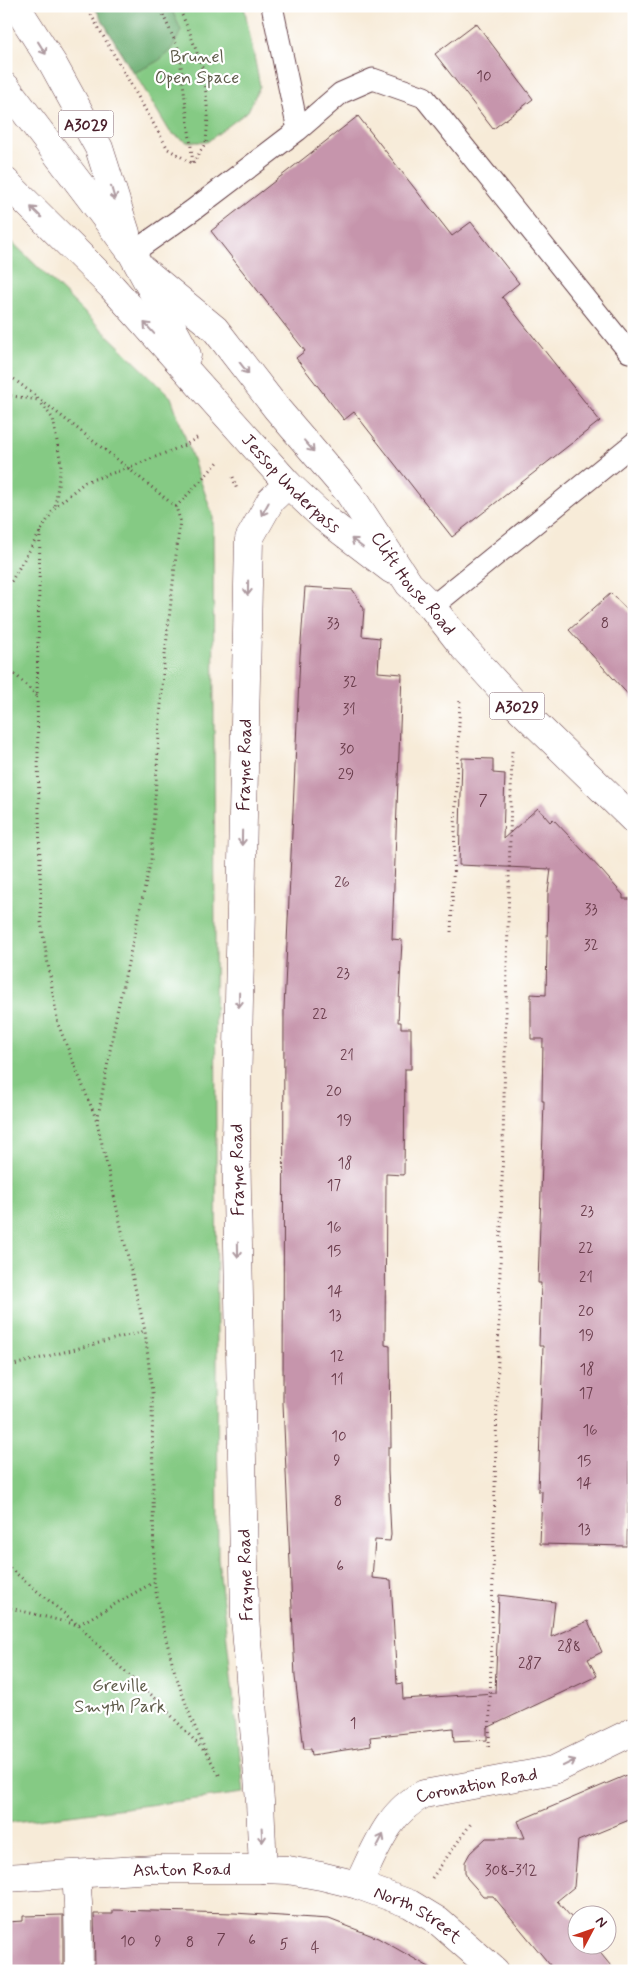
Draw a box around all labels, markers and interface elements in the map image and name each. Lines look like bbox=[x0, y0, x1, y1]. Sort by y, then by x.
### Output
one-way arrow bbox=[38, 40, 48, 54]
park label: Brunel Open Space bbox=[155, 45, 239, 90]
house number: 10 bbox=[476, 67, 492, 87]
road number: A3029 bbox=[58, 110, 114, 138]
one-way arrow bbox=[109, 185, 118, 200]
one-way arrow bbox=[30, 205, 42, 218]
one-way arrow bbox=[143, 322, 155, 335]
one-way arrow bbox=[239, 361, 250, 374]
street label: Jessop Underpass bbox=[235, 429, 345, 539]
one-way arrow bbox=[303, 439, 314, 452]
one-way arrow bbox=[260, 501, 270, 516]
street label: Clift House Road bbox=[365, 527, 461, 641]
one-way arrow bbox=[351, 538, 364, 549]
one-way arrow bbox=[243, 579, 253, 595]
house number: 33 bbox=[326, 614, 340, 634]
house number: 8 bbox=[601, 614, 609, 634]
house number: 32 bbox=[343, 673, 357, 693]
road number: A3029 bbox=[490, 692, 544, 719]
house number: 31 bbox=[342, 700, 356, 720]
street label: Frayne Road bbox=[232, 718, 258, 811]
house number: 30 bbox=[339, 740, 355, 760]
house number: 29 bbox=[338, 765, 354, 785]
house number: 7 bbox=[478, 791, 488, 811]
one-way arrow bbox=[237, 829, 247, 845]
house number: 26 bbox=[334, 873, 350, 893]
house number: 33 bbox=[584, 900, 598, 920]
house number: 32 bbox=[584, 936, 598, 956]
house number: 23 bbox=[336, 964, 350, 984]
one-way arrow bbox=[234, 992, 243, 1008]
house number: 22 bbox=[312, 1005, 328, 1025]
house number: 21 bbox=[340, 1046, 354, 1066]
house number: 20 bbox=[326, 1082, 342, 1102]
house number: 19 bbox=[336, 1111, 352, 1131]
street label: Frayne Road bbox=[225, 1124, 251, 1216]
house number: 18 bbox=[338, 1154, 352, 1174]
house number: 17 bbox=[327, 1176, 342, 1196]
house number: 23 bbox=[580, 1202, 594, 1222]
house number: 16 bbox=[326, 1218, 342, 1238]
house number: 22 bbox=[578, 1239, 594, 1259]
one-way arrow bbox=[233, 1242, 243, 1258]
house number: 15 bbox=[327, 1242, 341, 1262]
house number: 21 bbox=[579, 1268, 593, 1288]
house number: 14 bbox=[327, 1282, 343, 1302]
house number: 20 bbox=[578, 1302, 594, 1322]
house number: 13 bbox=[328, 1306, 342, 1326]
house number: 19 bbox=[578, 1326, 594, 1346]
house number: 12 bbox=[330, 1347, 344, 1367]
house number: 18 bbox=[580, 1360, 594, 1380]
house number: 11 bbox=[330, 1370, 344, 1390]
house number: 17 bbox=[579, 1384, 594, 1404]
house number: 16 bbox=[582, 1421, 598, 1441]
house number: 10 bbox=[331, 1427, 347, 1447]
house number: 9 bbox=[333, 1451, 341, 1471]
house number: 15 bbox=[577, 1452, 591, 1472]
house number: 14 bbox=[576, 1474, 592, 1494]
house number: 8 bbox=[334, 1492, 342, 1512]
house number: 13 bbox=[577, 1520, 591, 1540]
street label: Frayne Road bbox=[232, 1528, 260, 1622]
house number: 6 bbox=[336, 1557, 344, 1577]
house number: 288 bbox=[557, 1637, 581, 1657]
house number: 287 bbox=[518, 1654, 542, 1674]
park label: Greville Smyth Park bbox=[74, 1674, 166, 1719]
house number: 1 bbox=[350, 1714, 356, 1734]
one-way arrow bbox=[562, 1757, 577, 1767]
street label: Coronation Road bbox=[411, 1762, 540, 1810]
one-way arrow bbox=[257, 1827, 266, 1843]
one-way arrow bbox=[375, 1834, 385, 1849]
street label: Ashton Road bbox=[132, 1858, 231, 1883]
house number: 308-312 bbox=[485, 1861, 537, 1881]
street label: North Street bbox=[370, 1881, 467, 1950]
north arrow bbox=[568, 1904, 618, 1954]
text: N bbox=[591, 1913, 611, 1932]
house number: 7 bbox=[216, 1930, 226, 1950]
house number: 6 bbox=[248, 1931, 256, 1951]
house number: 10 bbox=[120, 1932, 136, 1952]
house number: 9 bbox=[154, 1932, 162, 1952]
house number: 8 bbox=[186, 1933, 194, 1953]
house number: 5 bbox=[279, 1935, 289, 1955]
house number: 4 bbox=[311, 1938, 320, 1958]

